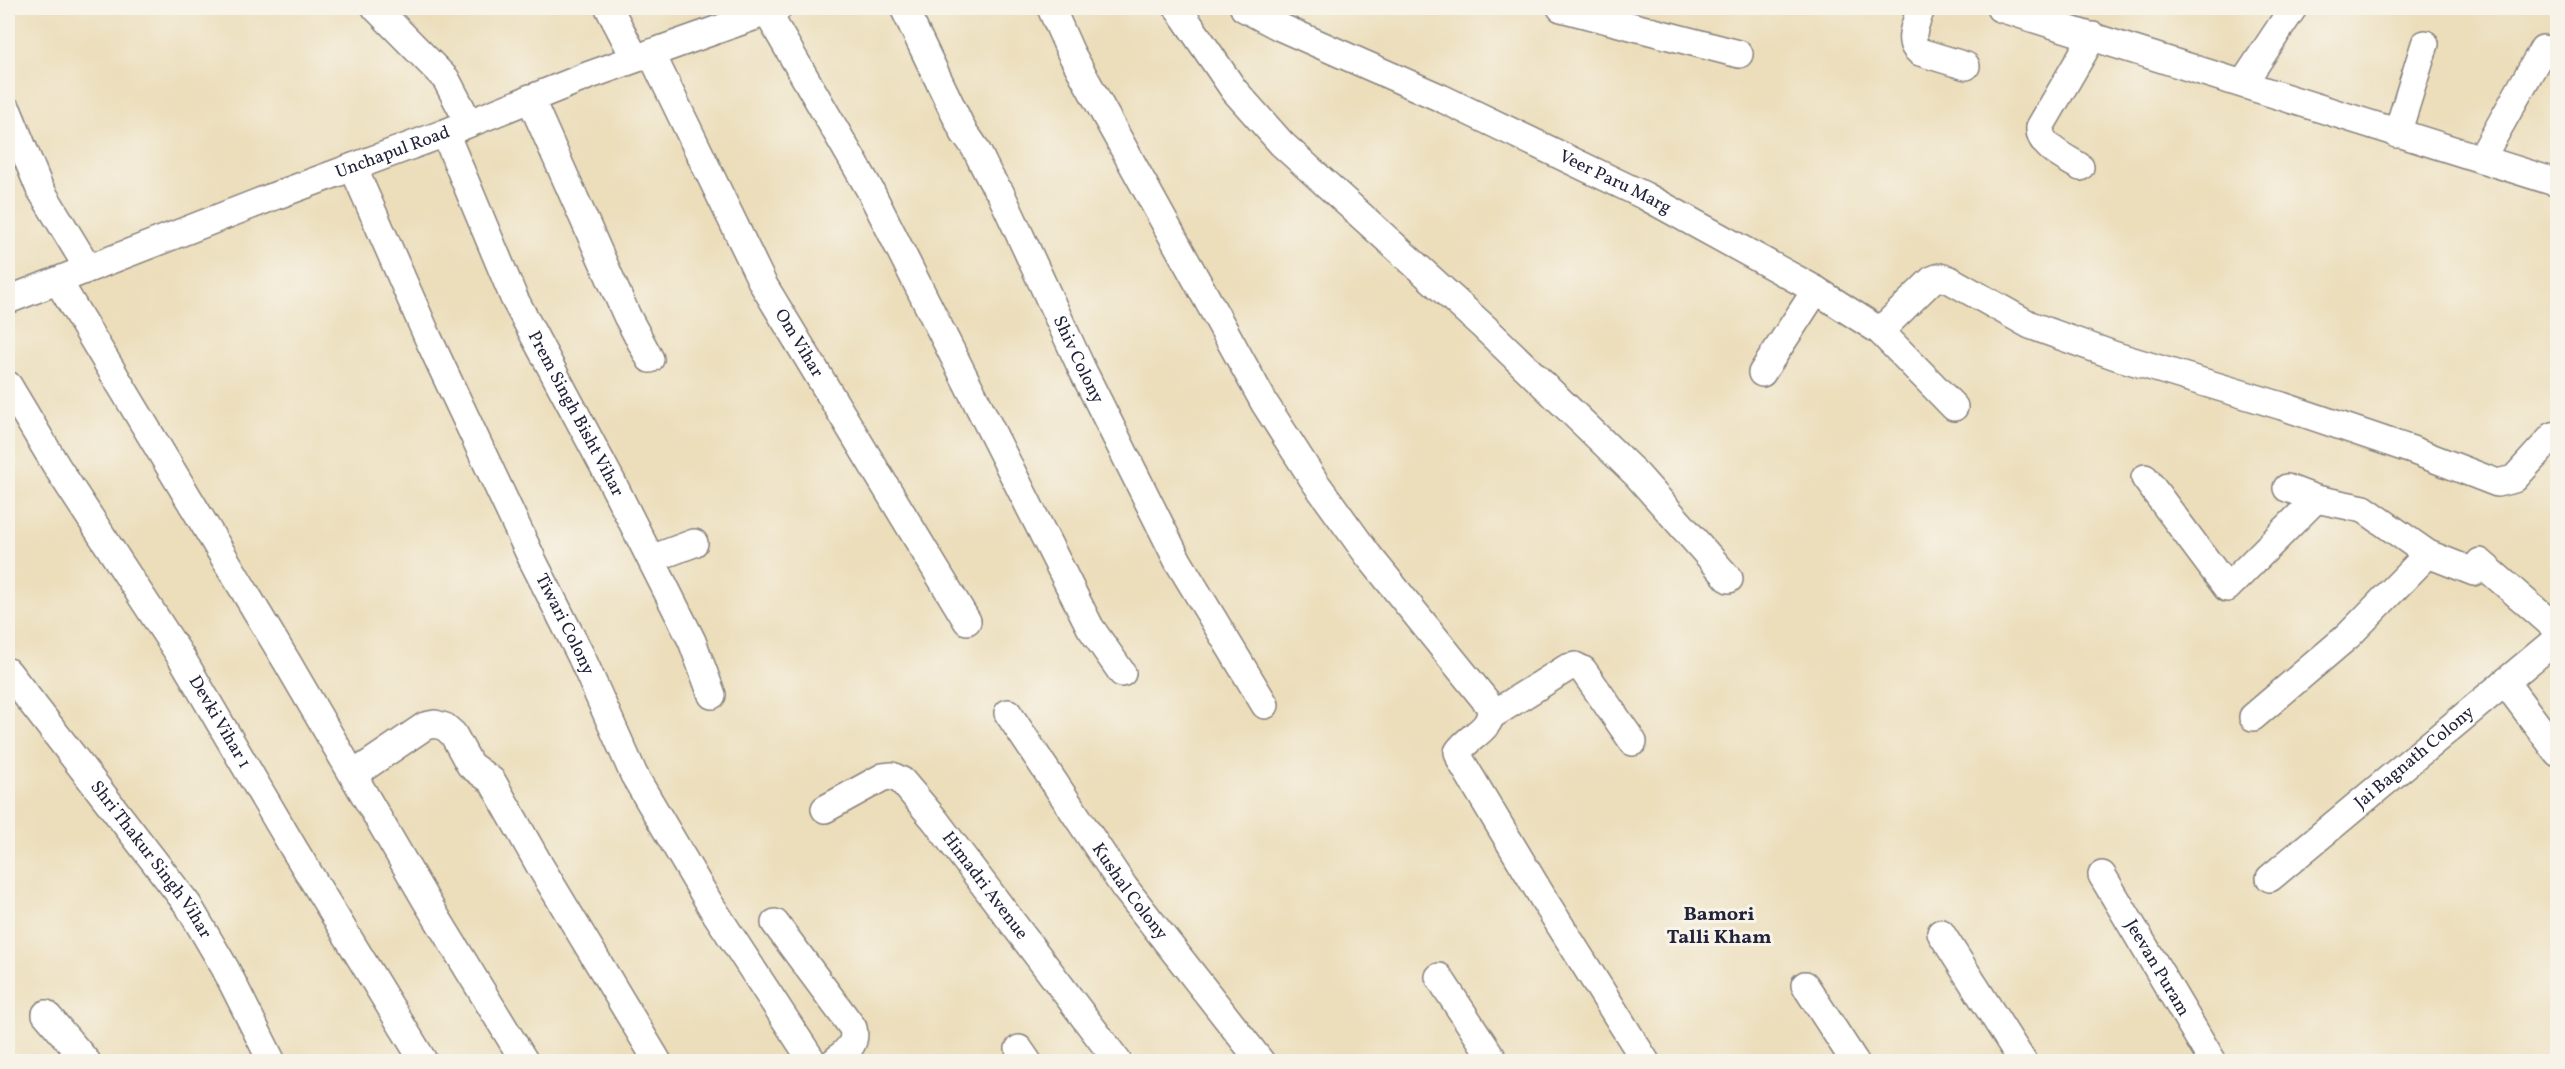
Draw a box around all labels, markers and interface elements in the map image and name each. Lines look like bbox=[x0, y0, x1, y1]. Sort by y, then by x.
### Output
street label: Unchapul Road bbox=[332, 120, 453, 185]
street label: Veer Paru Marg bbox=[1555, 144, 1676, 220]
street label: Om Vihar bbox=[768, 304, 830, 383]
street label: Shiv Colony bbox=[1047, 312, 1110, 408]
street label: Prem Singh Bisht Vihar bbox=[521, 327, 630, 501]
street label: Tiwari Colony bbox=[529, 569, 600, 679]
street label: Devki Vihar 1 bbox=[182, 671, 257, 773]
street label: Jai Bagnath Colony bbox=[2349, 700, 2480, 815]
street label: Shri Thakur Singh Vihar bbox=[84, 776, 218, 944]
street label: Himadri Avenue bbox=[936, 827, 1034, 945]
street label: Kushal Colony bbox=[1086, 838, 1174, 945]
district label: Bamori Talli Kham bbox=[1666, 901, 1772, 952]
street label: Jeevan Puram bbox=[2119, 915, 2196, 1021]

